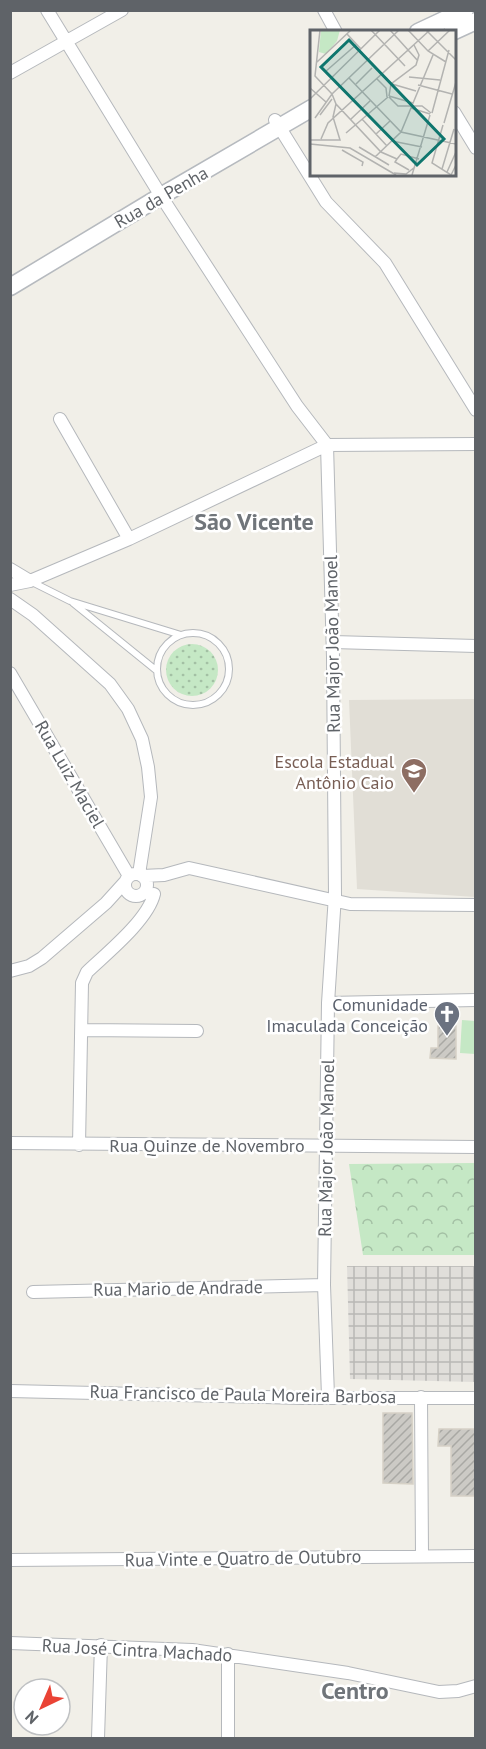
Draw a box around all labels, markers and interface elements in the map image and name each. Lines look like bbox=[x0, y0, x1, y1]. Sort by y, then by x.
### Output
inset map bbox=[310, 30, 456, 176]
street label: Rua da Penha bbox=[110, 161, 212, 233]
district label: São Vicente bbox=[194, 506, 314, 537]
street label: Rua Major João Manoel bbox=[319, 554, 345, 733]
street label: Rua Luiz Maciel bbox=[30, 716, 110, 832]
place label: Escola Estadual Antônio Caio bbox=[275, 750, 395, 794]
school or university icon: Escola Estadual Antônio Caio bbox=[399, 756, 429, 794]
place label: Comunidade Imaculada Conceição bbox=[266, 993, 428, 1037]
church icon: Comunidade Imaculada Conceição bbox=[432, 999, 462, 1037]
street label: Rua Major João Manoel bbox=[313, 1058, 339, 1237]
street label: Rua Quinze de Novembro bbox=[109, 1134, 305, 1157]
street label: Rua Mario de Andrade bbox=[93, 1275, 263, 1301]
street label: Rua Francisco de Paula Moreira Barbosa bbox=[89, 1380, 397, 1408]
street label: Rua Vinte e Quatro de Outubro bbox=[124, 1544, 362, 1572]
street label: Rua José Cintra Machado bbox=[41, 1634, 233, 1666]
district label: Centro bbox=[321, 1675, 389, 1706]
north arrow bbox=[12, 1677, 72, 1737]
text: N bbox=[21, 1707, 42, 1729]

